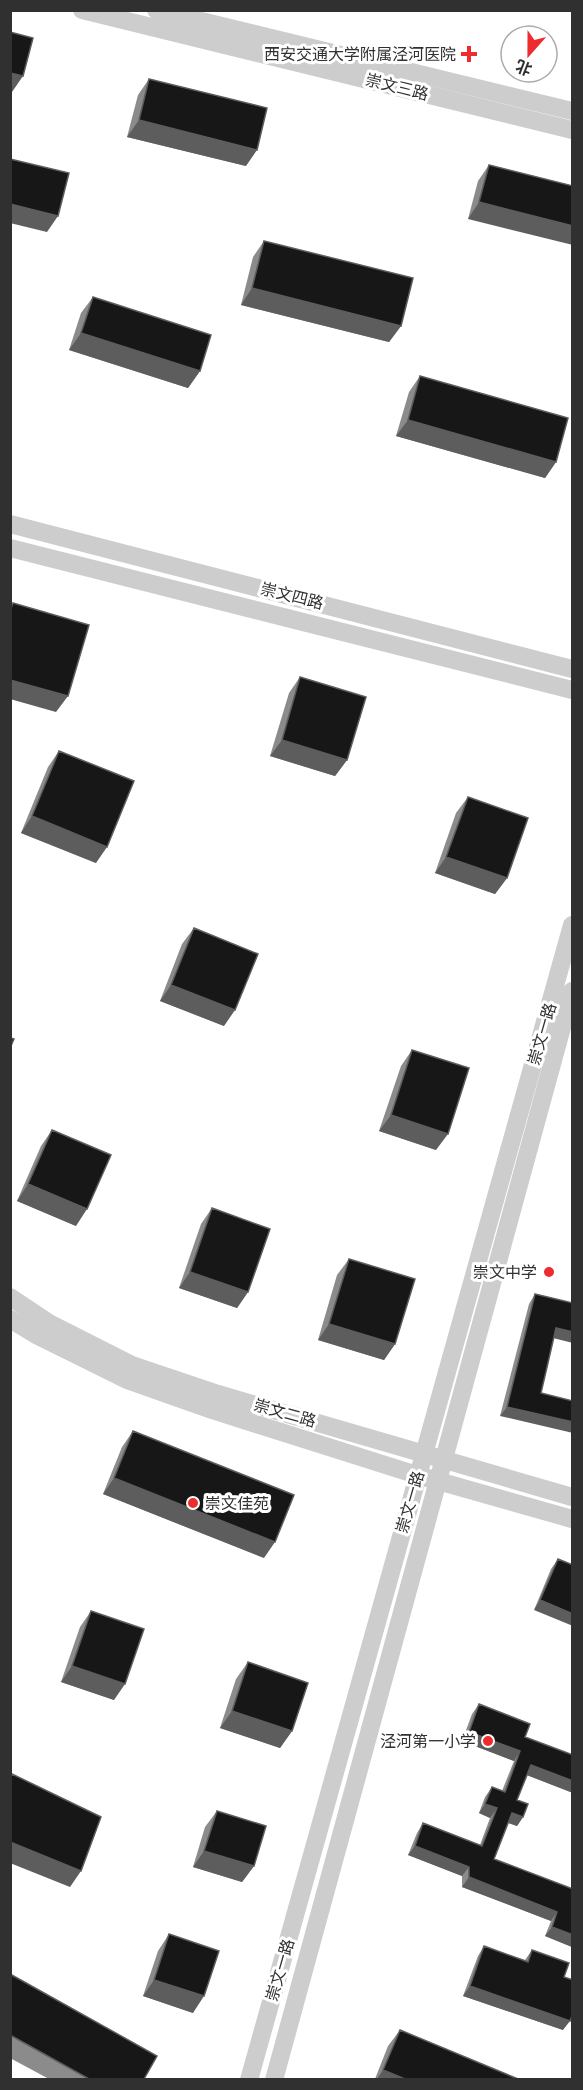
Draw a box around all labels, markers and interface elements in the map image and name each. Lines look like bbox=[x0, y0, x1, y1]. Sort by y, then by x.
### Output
north arrow bbox=[499, 24, 559, 84]
place label: 西安交通大学附属泾河医院 bbox=[264, 45, 456, 64]
marker: 西安交通大学附属泾河医院 bbox=[460, 45, 478, 63]
text: 北 bbox=[513, 56, 535, 79]
street label: 崇文三路 bbox=[364, 70, 430, 104]
street label: 崇文四路 bbox=[259, 579, 325, 613]
street label: 崇文一路 bbox=[524, 1001, 560, 1067]
place label: 崇文中学 bbox=[473, 1263, 537, 1282]
marker: 崇文中学 bbox=[542, 1265, 556, 1279]
street label: 崇文二路 bbox=[252, 1395, 318, 1431]
street label: 崇文一路 bbox=[392, 1469, 428, 1535]
place label: 崇文佳苑 bbox=[205, 1494, 269, 1513]
marker: 崇文佳苑 bbox=[186, 1496, 200, 1510]
place label: 泾河第一小学 bbox=[380, 1732, 476, 1751]
marker: 泾河第一小学 bbox=[481, 1734, 495, 1748]
street label: 崇文一路 bbox=[262, 1937, 298, 2003]

